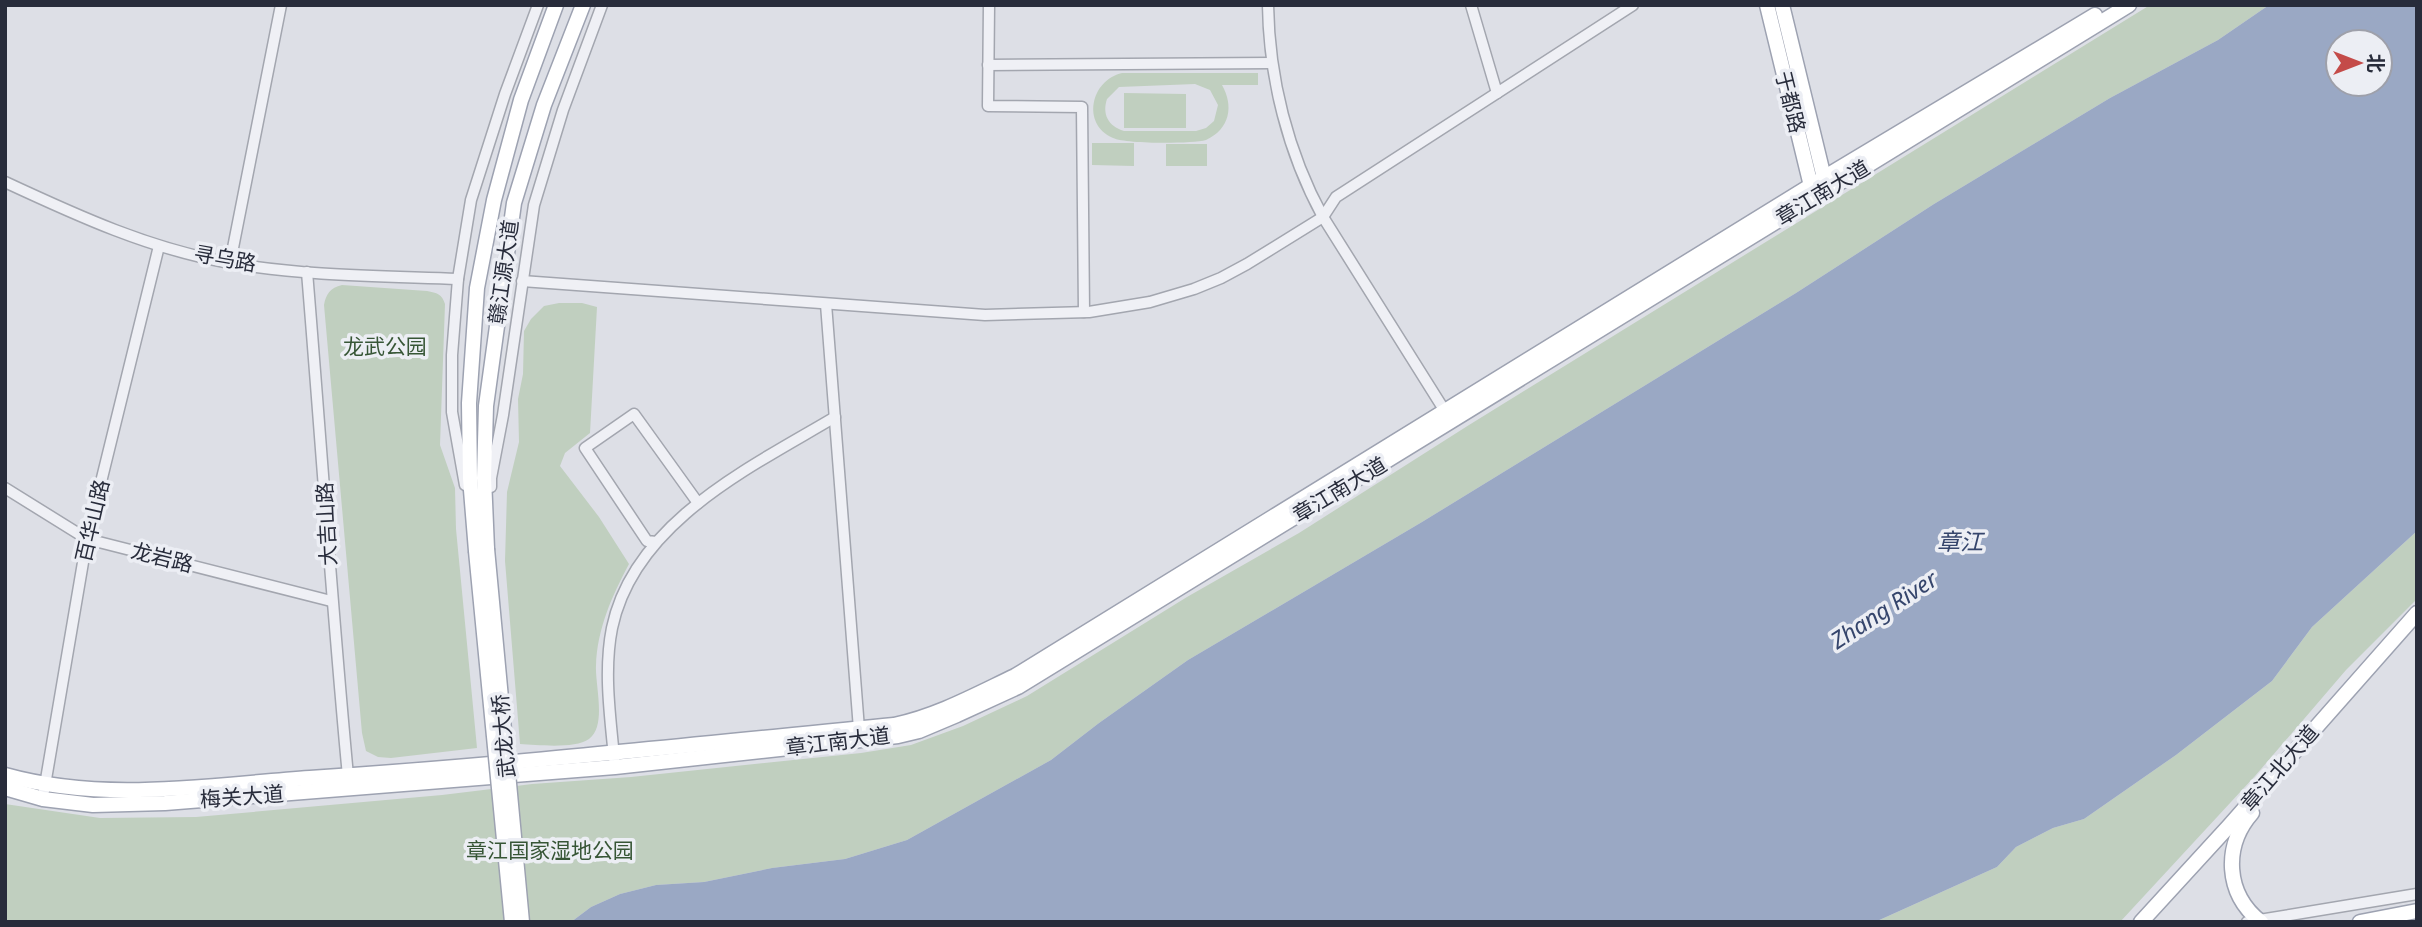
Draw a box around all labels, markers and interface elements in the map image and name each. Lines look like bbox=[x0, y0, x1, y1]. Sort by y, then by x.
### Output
north arrow bbox=[2324, 28, 2394, 98]
text: 北 bbox=[2363, 53, 2389, 73]
street label: 于都路 bbox=[1770, 68, 1812, 136]
street label: 章江南大道 bbox=[1770, 153, 1875, 231]
street label: 赣江源大道 bbox=[482, 218, 524, 326]
street label: 寻乌路 bbox=[192, 239, 259, 277]
park label: 龙武公园 bbox=[343, 332, 427, 360]
street label: 章江南大道 bbox=[1287, 450, 1392, 528]
street label: 百华山路 bbox=[69, 477, 115, 565]
street label: 大吉山路 bbox=[310, 481, 342, 567]
water label: 章江 bbox=[1937, 525, 1986, 557]
street label: 龙岩路 bbox=[128, 536, 196, 578]
water label: Zhang River bbox=[1823, 562, 1944, 656]
street label: 武龙大桥 bbox=[485, 693, 521, 779]
street label: 章江北大道 bbox=[2234, 719, 2324, 816]
street label: 章江南大道 bbox=[784, 721, 892, 761]
street label: 梅关大道 bbox=[199, 779, 285, 813]
park label: 章江国家湿地公园 bbox=[466, 836, 634, 864]

